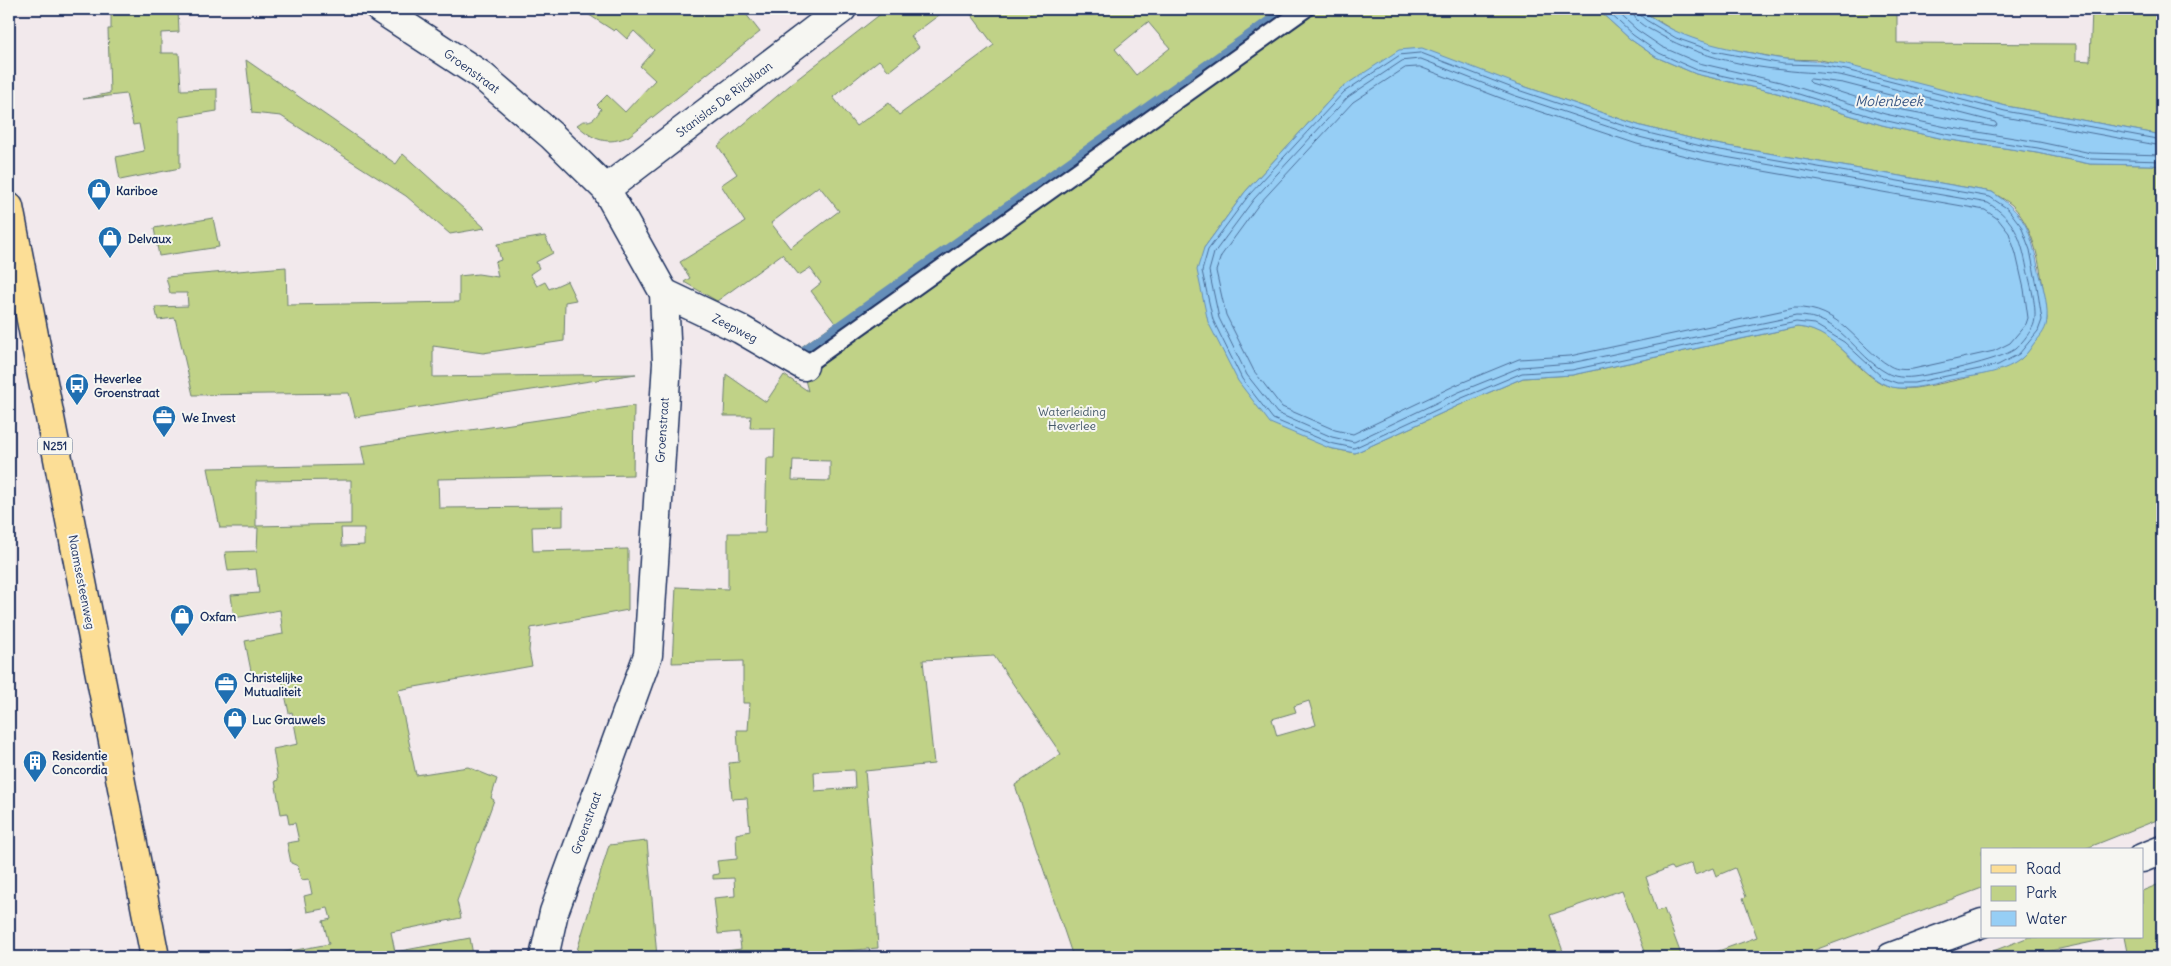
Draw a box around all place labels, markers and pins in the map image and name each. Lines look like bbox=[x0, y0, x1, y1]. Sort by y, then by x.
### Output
shop icon: Kariboe bbox=[86, 177, 112, 211]
place label: Kariboe bbox=[116, 183, 158, 198]
shop icon: Delvaux bbox=[97, 225, 123, 259]
place label: Delvaux bbox=[128, 231, 171, 246]
place label: Heverlee Groenstraat bbox=[94, 371, 161, 400]
bus stop icon: Heverlee Groenstraat bbox=[64, 372, 90, 406]
office icon: We Invest bbox=[151, 404, 177, 438]
place label: We Invest bbox=[182, 410, 237, 425]
shop icon: Oxfam bbox=[169, 603, 195, 637]
place label: Oxfam bbox=[200, 609, 237, 624]
place label: Christelijke Mutualiteit bbox=[244, 670, 303, 699]
office icon: Christelijke Mutualiteit bbox=[213, 671, 239, 705]
shop icon: Luc Grauwels bbox=[222, 706, 248, 740]
place label: Luc Grauwels bbox=[252, 712, 326, 727]
place label: Residentie Concordia bbox=[52, 748, 108, 777]
building icon: Residentie Concordia bbox=[22, 749, 48, 783]

